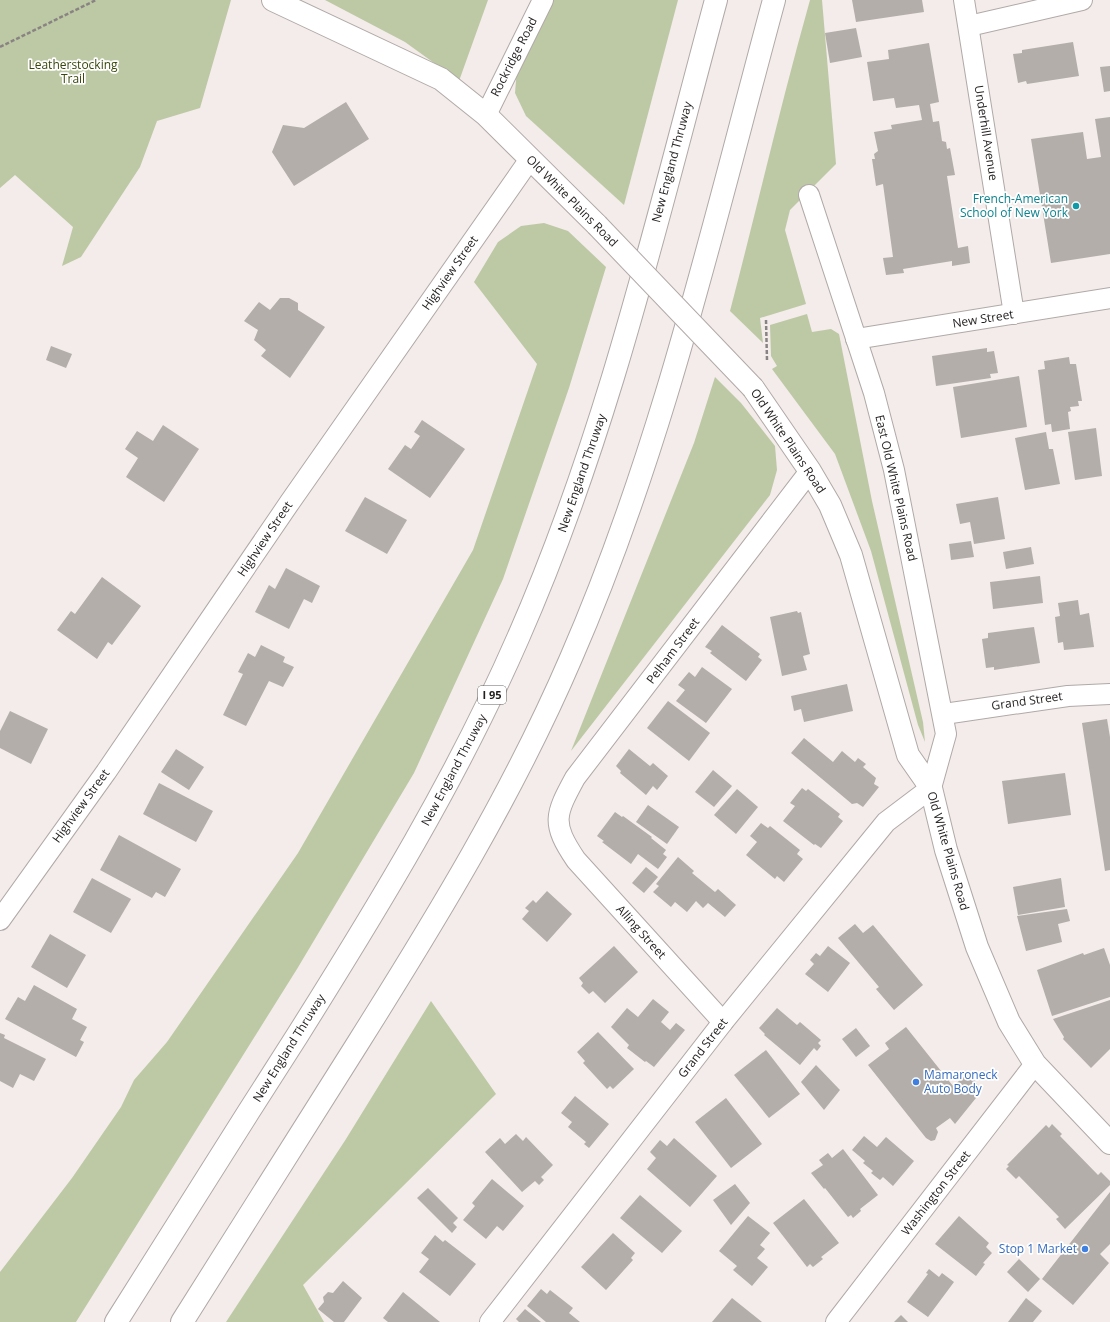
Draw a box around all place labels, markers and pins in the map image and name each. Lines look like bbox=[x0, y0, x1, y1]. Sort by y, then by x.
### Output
place label: French-American School of New York bbox=[960, 190, 1069, 221]
marker: French-American School of New York bbox=[1071, 201, 1081, 211]
place label: Mamaroneck Auto Body bbox=[924, 1066, 998, 1097]
marker: Mamaroneck Auto Body bbox=[911, 1077, 921, 1087]
place label: Stop 1 Market bbox=[999, 1240, 1077, 1257]
marker: Stop 1 Market bbox=[1080, 1244, 1090, 1254]

